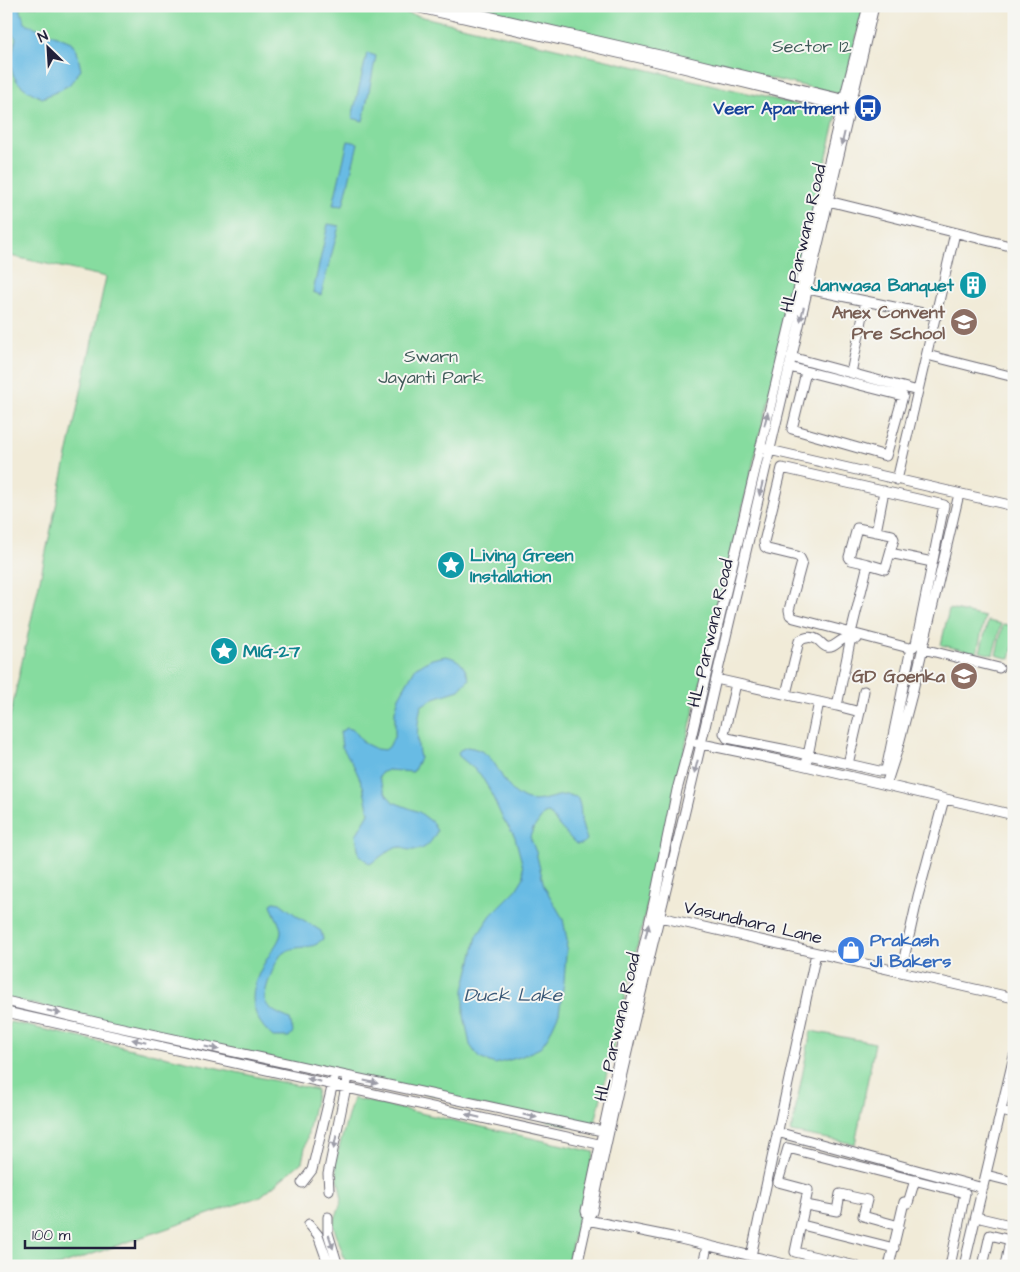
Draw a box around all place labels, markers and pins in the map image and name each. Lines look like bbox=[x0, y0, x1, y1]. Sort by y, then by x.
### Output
bus stop icon: Veer Apartment bbox=[853, 93, 883, 123]
place label: Veer Apartment bbox=[712, 96, 850, 121]
building icon: Janwasa Banquet bbox=[958, 270, 988, 300]
place label: Janwasa Banquet bbox=[810, 273, 955, 298]
place label: Anex Convent Pre School bbox=[832, 300, 946, 346]
school or university icon: Anex Convent Pre School bbox=[949, 307, 979, 337]
place label: Living Green Installation bbox=[470, 543, 574, 589]
place icon: Living Green Installation bbox=[436, 550, 466, 580]
place icon: MIG-27 bbox=[209, 636, 239, 666]
place label: MIG-27 bbox=[243, 639, 301, 664]
school or university icon: GD Goenka bbox=[949, 661, 979, 691]
place label: GD Goenka bbox=[852, 664, 946, 689]
place label: Prakash Ji Bakers bbox=[869, 928, 951, 974]
shop icon: Prakash Ji Bakers bbox=[836, 935, 866, 965]

